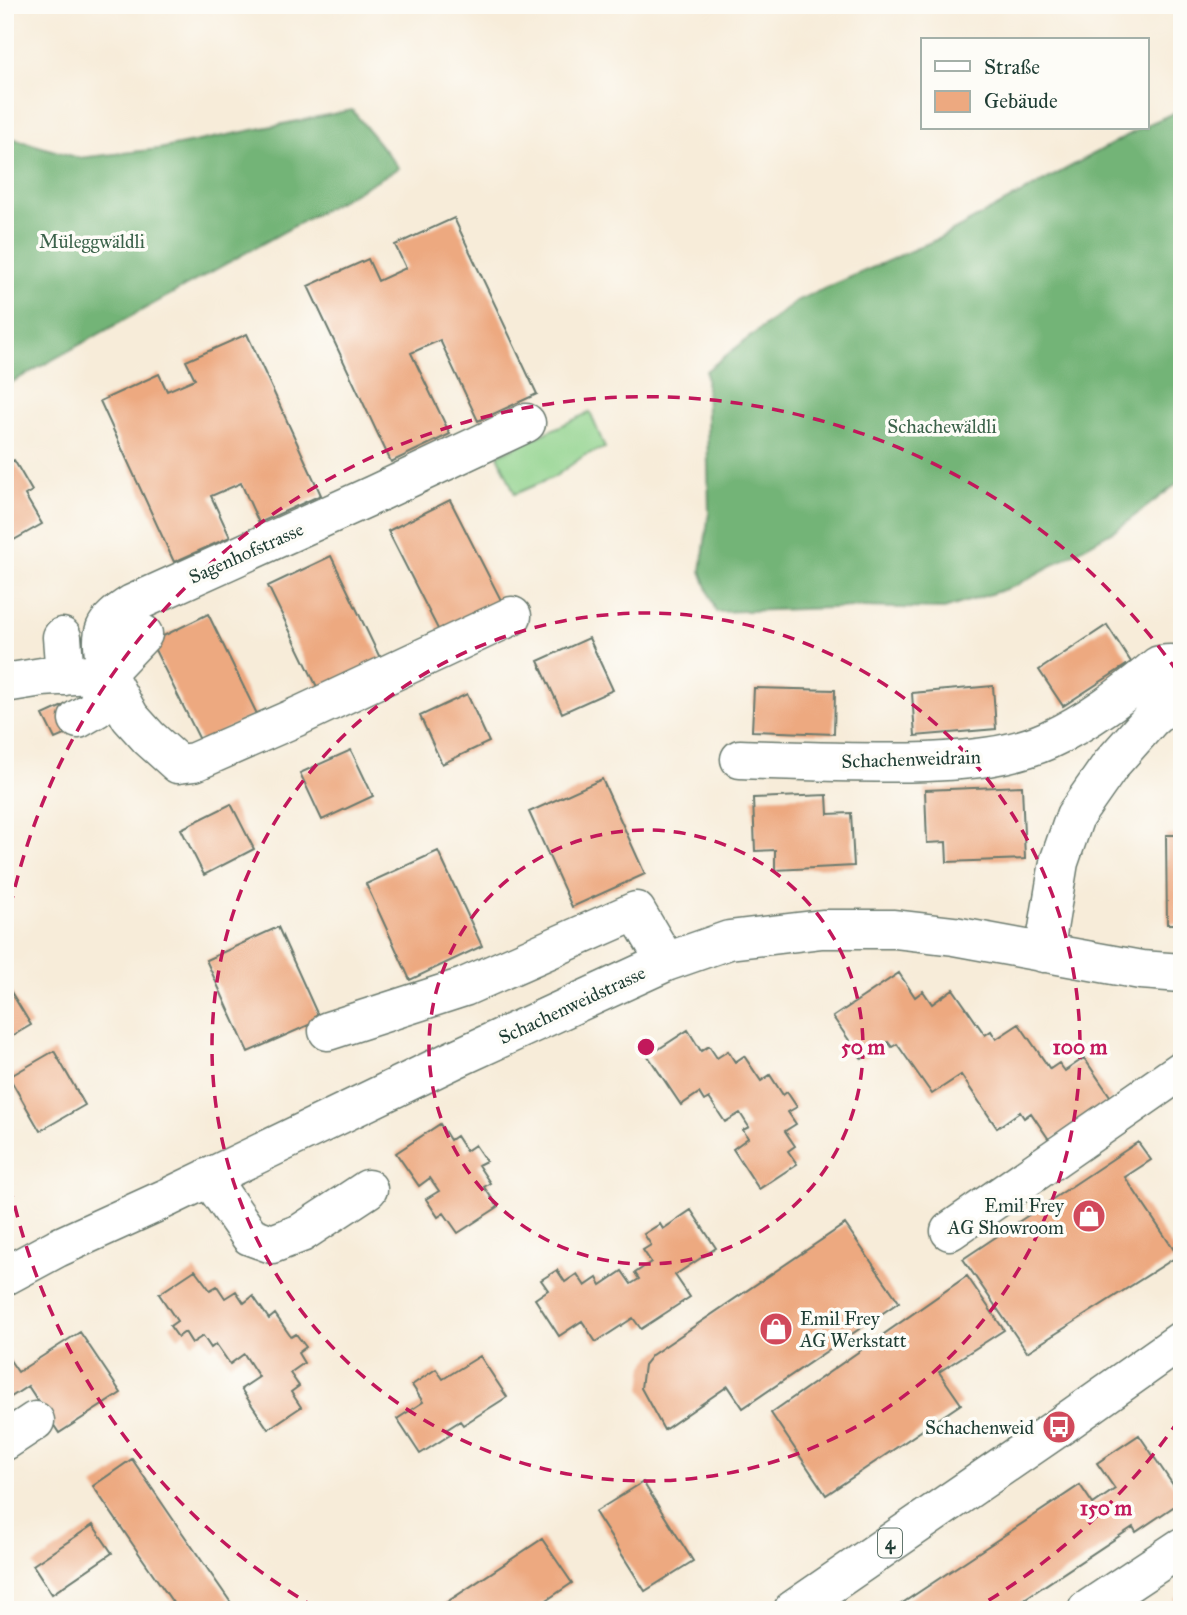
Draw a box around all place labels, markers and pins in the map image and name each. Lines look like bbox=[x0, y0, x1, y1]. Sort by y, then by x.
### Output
centre of rings bbox=[634, 1035, 658, 1059]
place label: Emil Frey AG Showroom bbox=[947, 1194, 1065, 1239]
shop icon: Emil Frey AG Showroom bbox=[1070, 1197, 1108, 1235]
place label: Emil Frey AG Werkstatt bbox=[799, 1307, 907, 1352]
shop icon: Emil Frey AG Werkstatt bbox=[757, 1310, 795, 1348]
bus stop icon: Schachenweid bbox=[1040, 1408, 1078, 1446]
place label: Schachenweid bbox=[925, 1416, 1034, 1439]

